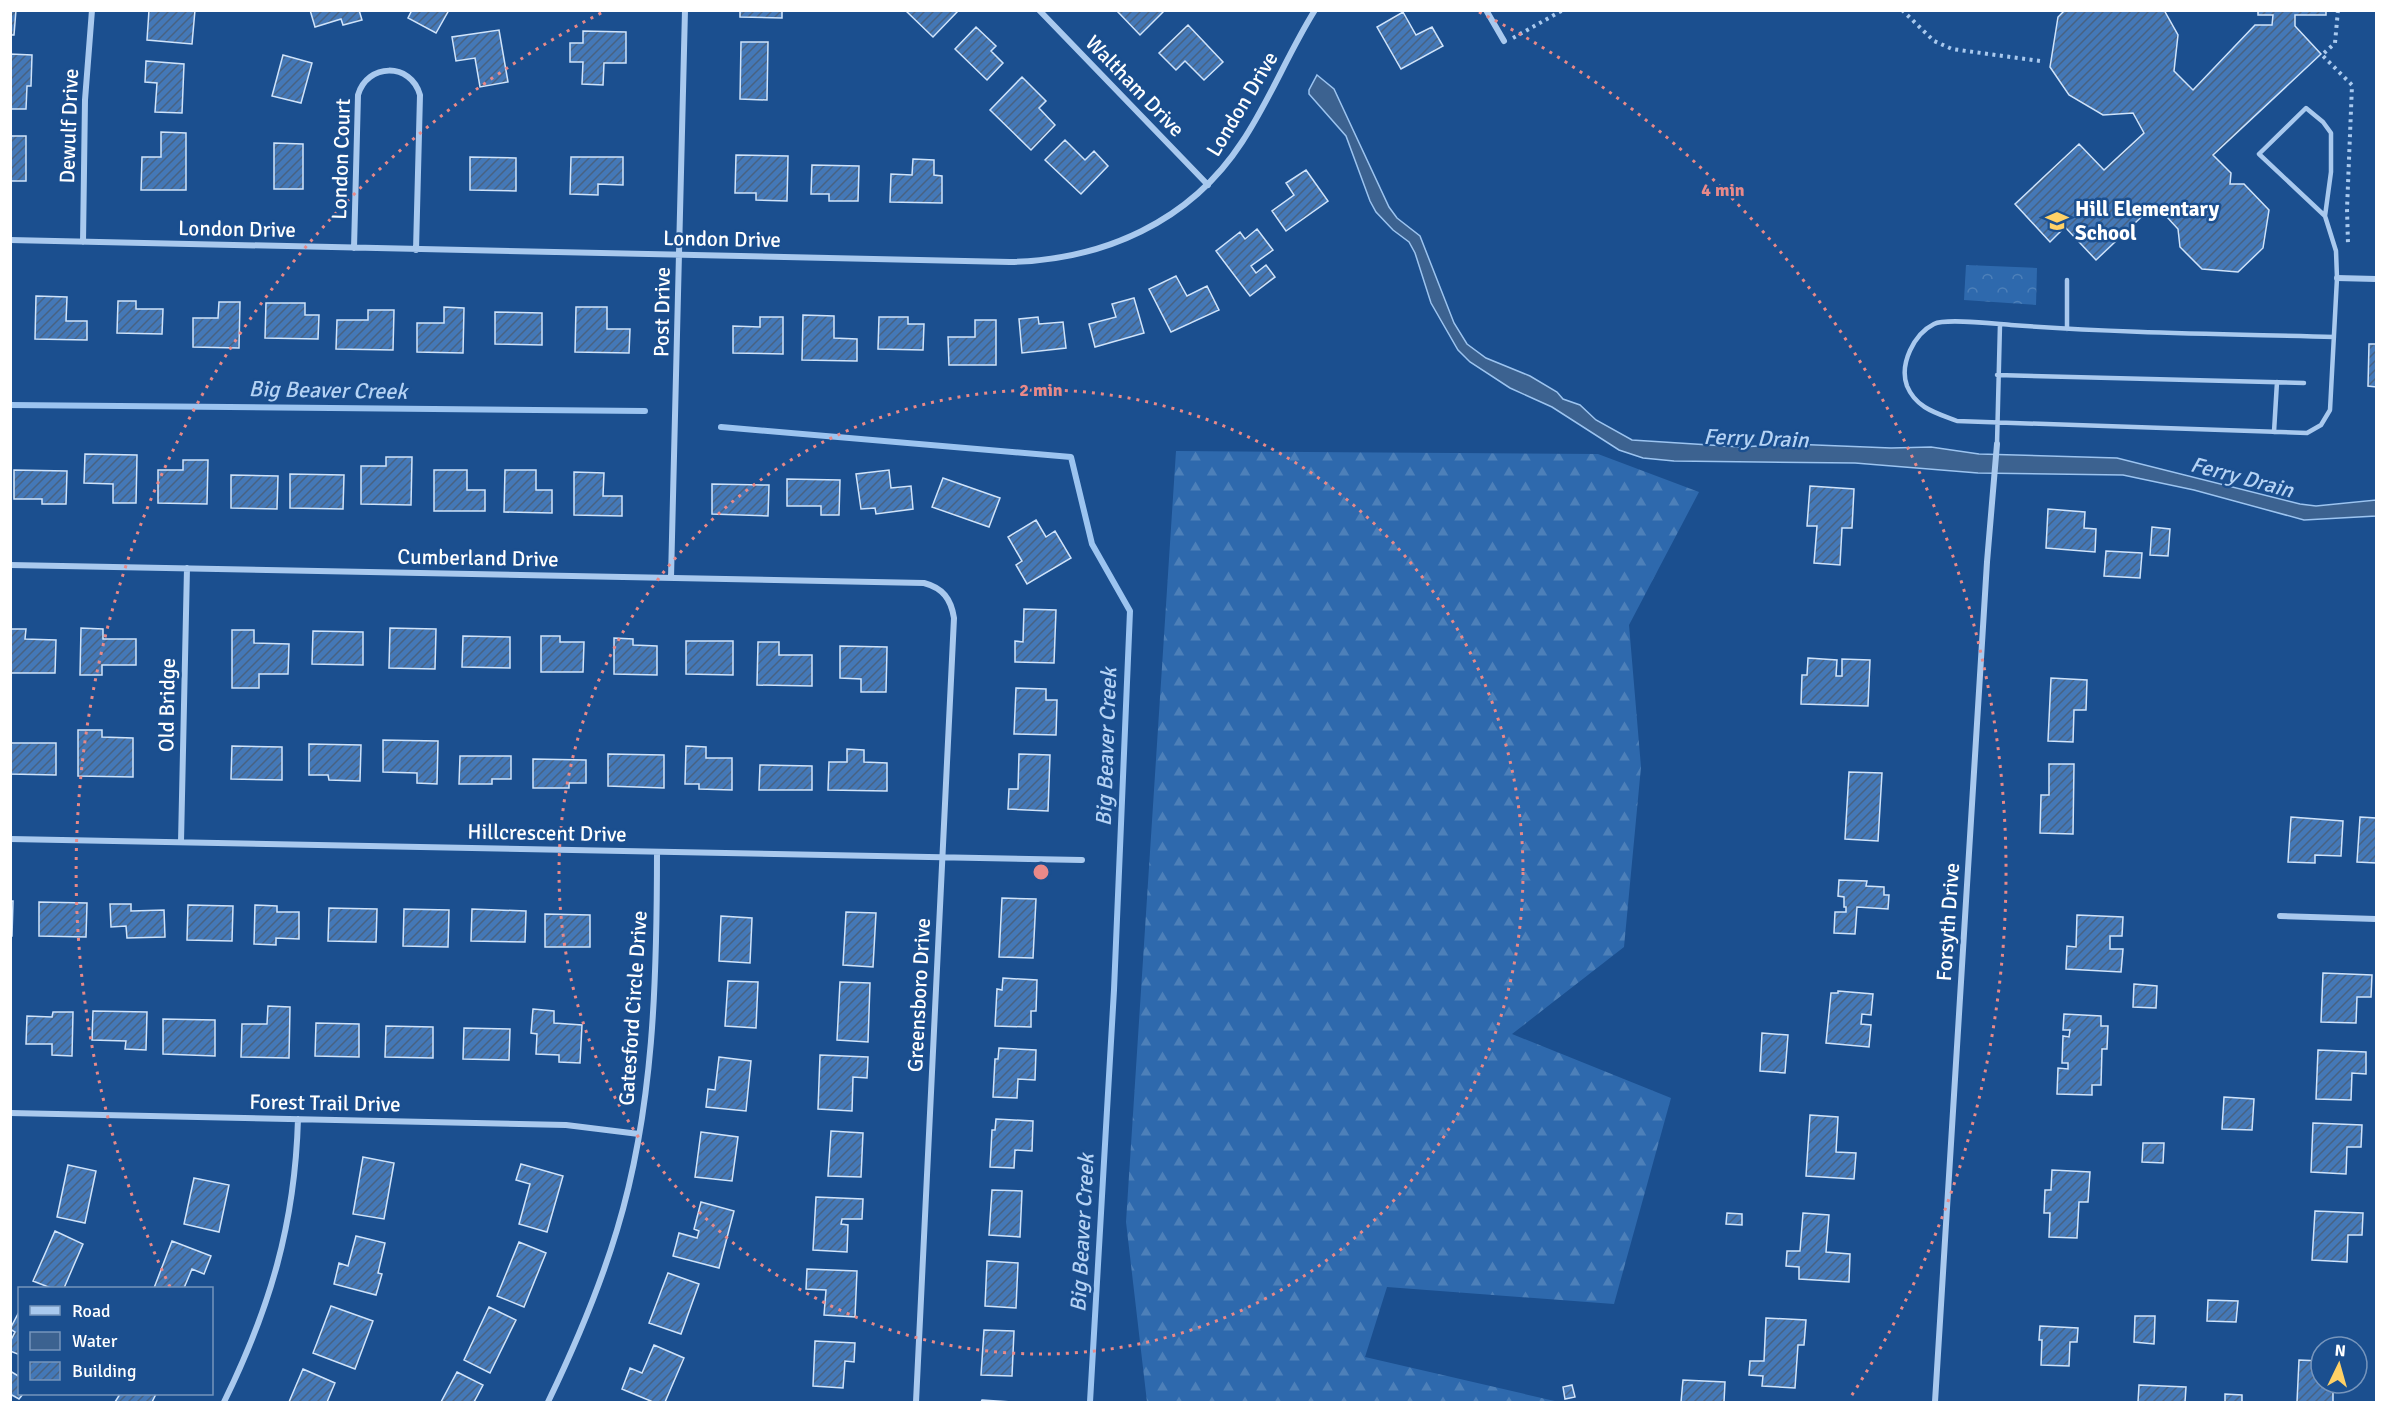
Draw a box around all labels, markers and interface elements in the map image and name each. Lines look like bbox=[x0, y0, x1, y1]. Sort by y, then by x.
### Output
street label: Waltham Drive bbox=[1080, 30, 1190, 142]
street label: London Drive bbox=[1200, 47, 1284, 161]
street label: Dewulf Drive bbox=[54, 68, 84, 184]
street label: London Court bbox=[326, 98, 356, 220]
text: 4 min bbox=[1701, 179, 1745, 201]
place label: Hill Elementary School bbox=[2075, 196, 2220, 246]
school or university icon: Hill Elementary School bbox=[2044, 208, 2070, 234]
street label: London Drive bbox=[178, 215, 296, 243]
street label: London Drive bbox=[663, 225, 781, 253]
street label: Post Drive bbox=[648, 267, 676, 357]
water label: Big Beaver Creek bbox=[248, 375, 409, 405]
text: 2 min bbox=[1019, 379, 1063, 401]
water label: Ferry Drain bbox=[1703, 423, 1810, 453]
water label: Ferry Drain bbox=[2188, 450, 2297, 504]
street label: Cumberland Drive bbox=[397, 544, 559, 572]
street label: Old Bridge bbox=[153, 658, 181, 752]
water label: Big Beaver Creek bbox=[1090, 665, 1122, 827]
street label: Hillcrescent Drive bbox=[467, 819, 627, 847]
centre of rings bbox=[1031, 862, 1051, 882]
street label: Forsyth Drive bbox=[1931, 862, 1965, 982]
street label: Gatesford Circle Drive bbox=[613, 910, 653, 1106]
street label: Greensboro Drive bbox=[902, 917, 936, 1073]
street label: Forest Trail Drive bbox=[249, 1089, 401, 1117]
water label: Big Beaver Creek bbox=[1064, 1151, 1100, 1313]
legend bbox=[18, 1287, 213, 1395]
text: Road bbox=[72, 1300, 111, 1322]
text: Water bbox=[72, 1330, 118, 1352]
north arrow bbox=[2309, 1335, 2369, 1395]
text: N bbox=[2334, 1341, 2347, 1362]
text: Building bbox=[72, 1360, 136, 1382]

